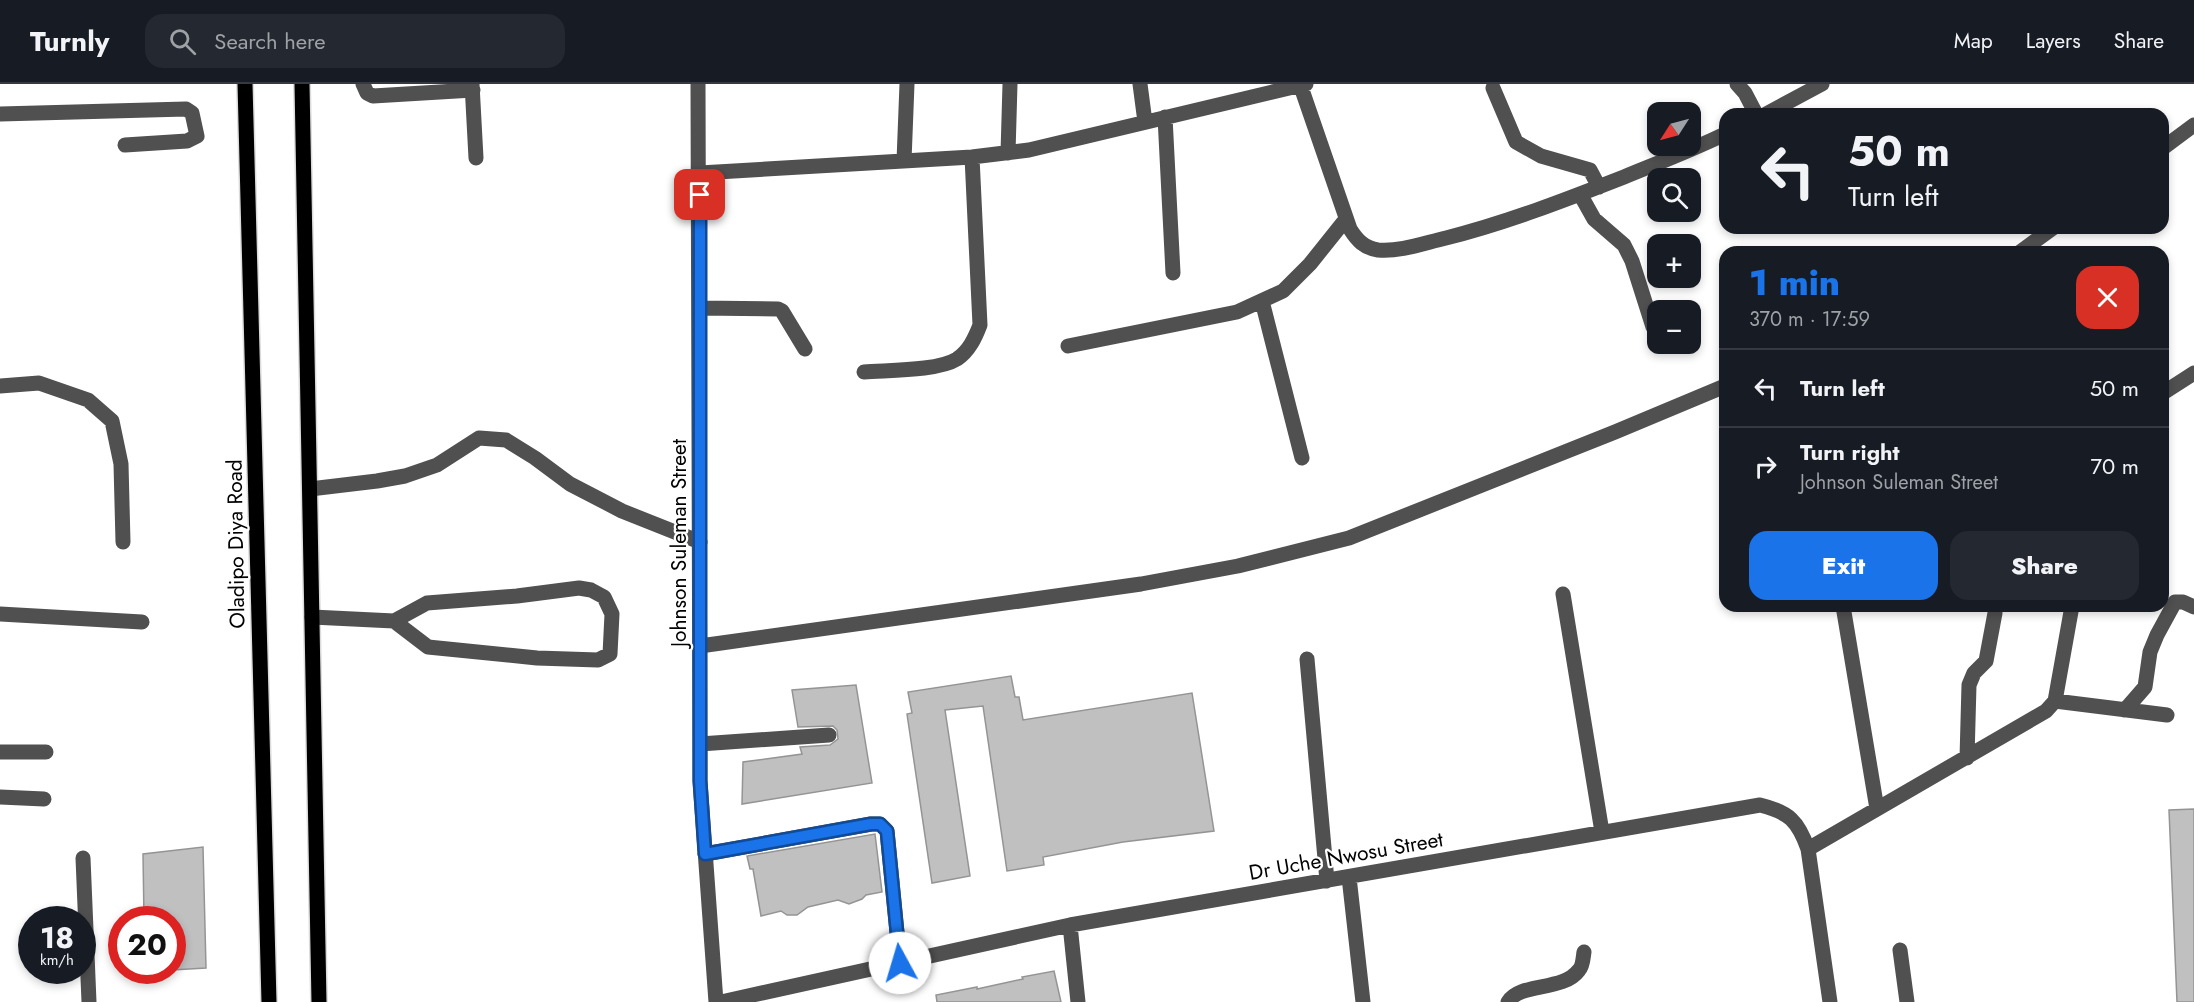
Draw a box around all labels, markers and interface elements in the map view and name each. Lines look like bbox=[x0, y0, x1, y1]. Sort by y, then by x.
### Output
search box bbox=[145, 14, 565, 68]
text: Turnly bbox=[30, 21, 109, 62]
icon: search bbox=[166, 25, 199, 58]
text: Search here bbox=[214, 25, 326, 57]
text: Map bbox=[1954, 26, 1993, 56]
text: Layers bbox=[2026, 26, 2081, 56]
text: Share bbox=[2114, 26, 2164, 56]
north arrow bbox=[1647, 102, 1701, 156]
map controls bbox=[1647, 102, 1701, 354]
text: 50 m bbox=[1848, 121, 1950, 182]
icon: left bbox=[1749, 132, 1827, 210]
button: search bbox=[1647, 168, 1701, 222]
pin bbox=[674, 169, 725, 220]
text: Turn left bbox=[1848, 177, 1938, 216]
icon: arrive bbox=[683, 178, 716, 211]
button: + bbox=[1647, 234, 1701, 288]
text: 1 min bbox=[1749, 256, 1840, 308]
button: close bbox=[2076, 266, 2139, 329]
button: − bbox=[1647, 300, 1701, 354]
text: 370 m · 17:59 bbox=[1749, 305, 1870, 334]
icon: left bbox=[1749, 372, 1782, 405]
text: Turn left bbox=[1800, 372, 1885, 404]
text: 50 m bbox=[2090, 372, 2139, 404]
text: Turn right bbox=[1800, 436, 1900, 468]
street label: Johnson Suleman Street bbox=[664, 439, 694, 650]
icon: right bbox=[1749, 450, 1782, 483]
text: 70 m bbox=[2090, 450, 2139, 482]
street label: Oladipo Diya Road bbox=[220, 459, 252, 629]
text: Johnson Suleman Street bbox=[1800, 468, 1998, 497]
button: Exit bbox=[1749, 531, 1938, 600]
button: Share bbox=[1950, 531, 2139, 600]
street label: Dr Uche Nwosu Street bbox=[1247, 824, 1445, 888]
speed limit sign: 20 bbox=[108, 906, 186, 984]
text: 18 bbox=[40, 916, 74, 959]
position arrow bbox=[868, 931, 932, 995]
text: km/h bbox=[40, 949, 74, 971]

